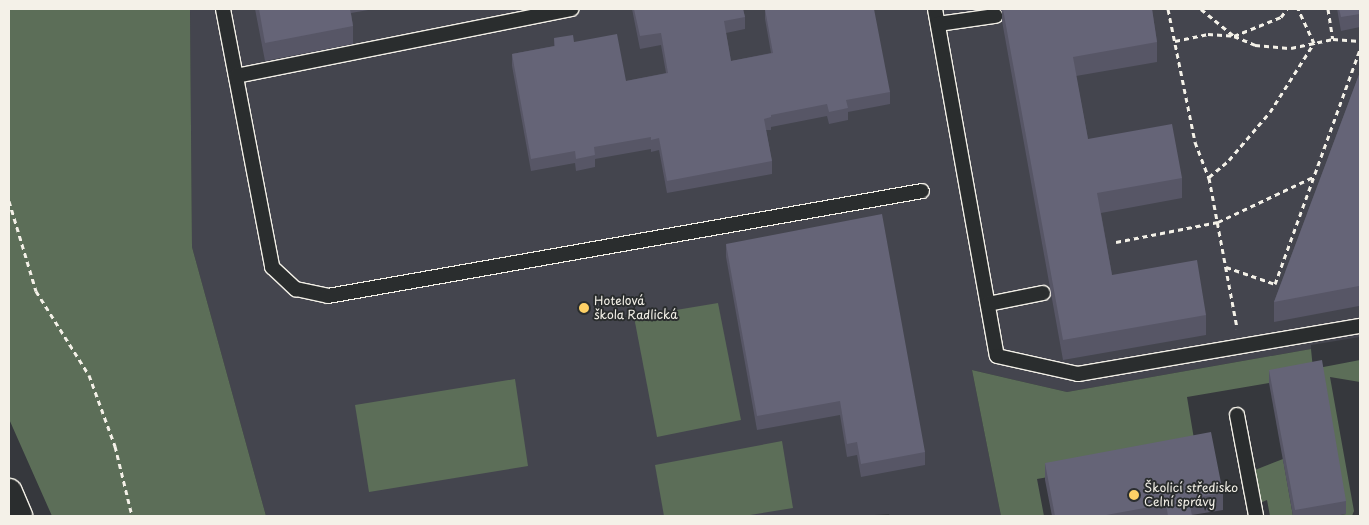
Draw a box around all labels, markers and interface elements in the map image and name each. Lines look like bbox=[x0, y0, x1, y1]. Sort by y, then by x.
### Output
place label: Hotelová škola Radlická bbox=[594, 294, 678, 322]
marker: Hotelová škola Radlická bbox=[578, 302, 590, 314]
place label: Školicí středisko Celní správy bbox=[1144, 481, 1238, 509]
marker: Školicí středisko Celní správy bbox=[1128, 489, 1140, 501]

